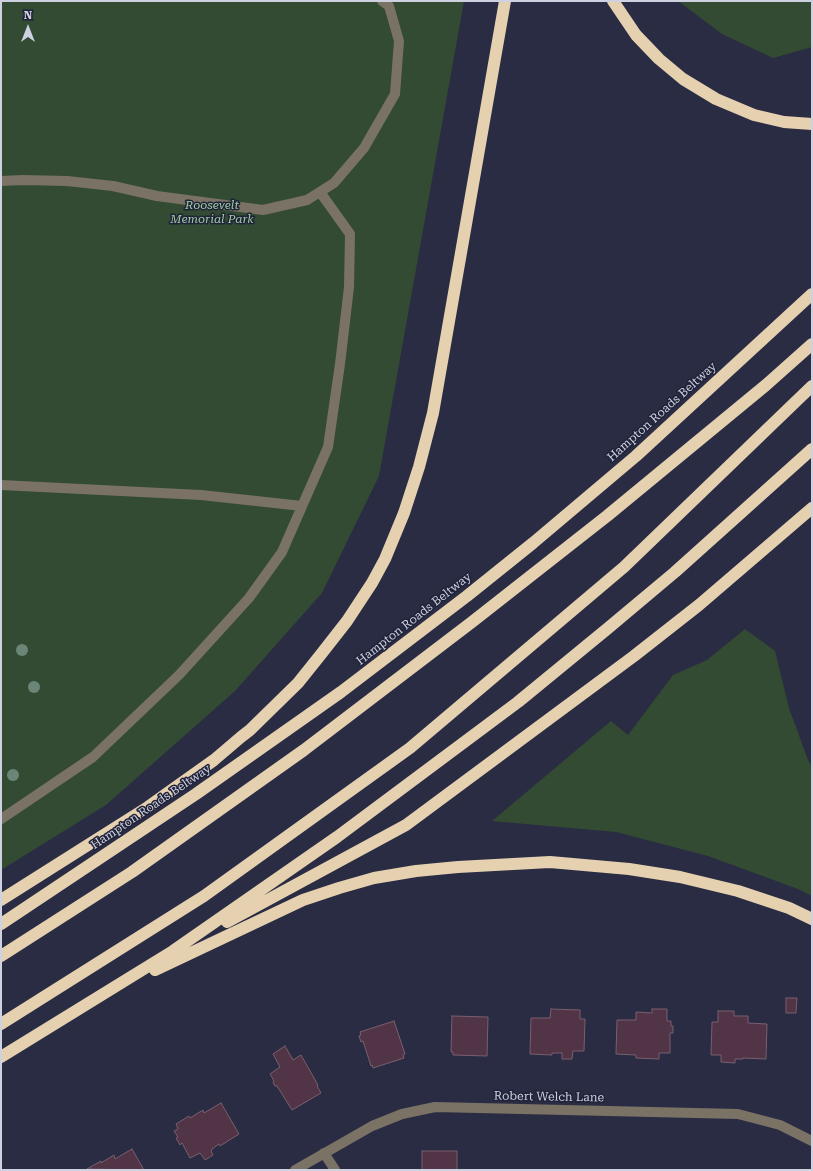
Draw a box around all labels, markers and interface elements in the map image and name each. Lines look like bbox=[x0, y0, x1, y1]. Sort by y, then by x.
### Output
north arrow bbox=[8, 8, 48, 48]
text: N bbox=[24, 9, 32, 22]
park label: Roosevelt Memorial Park bbox=[170, 198, 254, 226]
street label: Hampton Roads Beltway bbox=[604, 359, 720, 465]
street label: Hampton Roads Beltway bbox=[354, 570, 474, 668]
street label: Hampton Roads Beltway bbox=[88, 761, 214, 853]
street label: Robert Welch Lane bbox=[494, 1089, 604, 1105]

